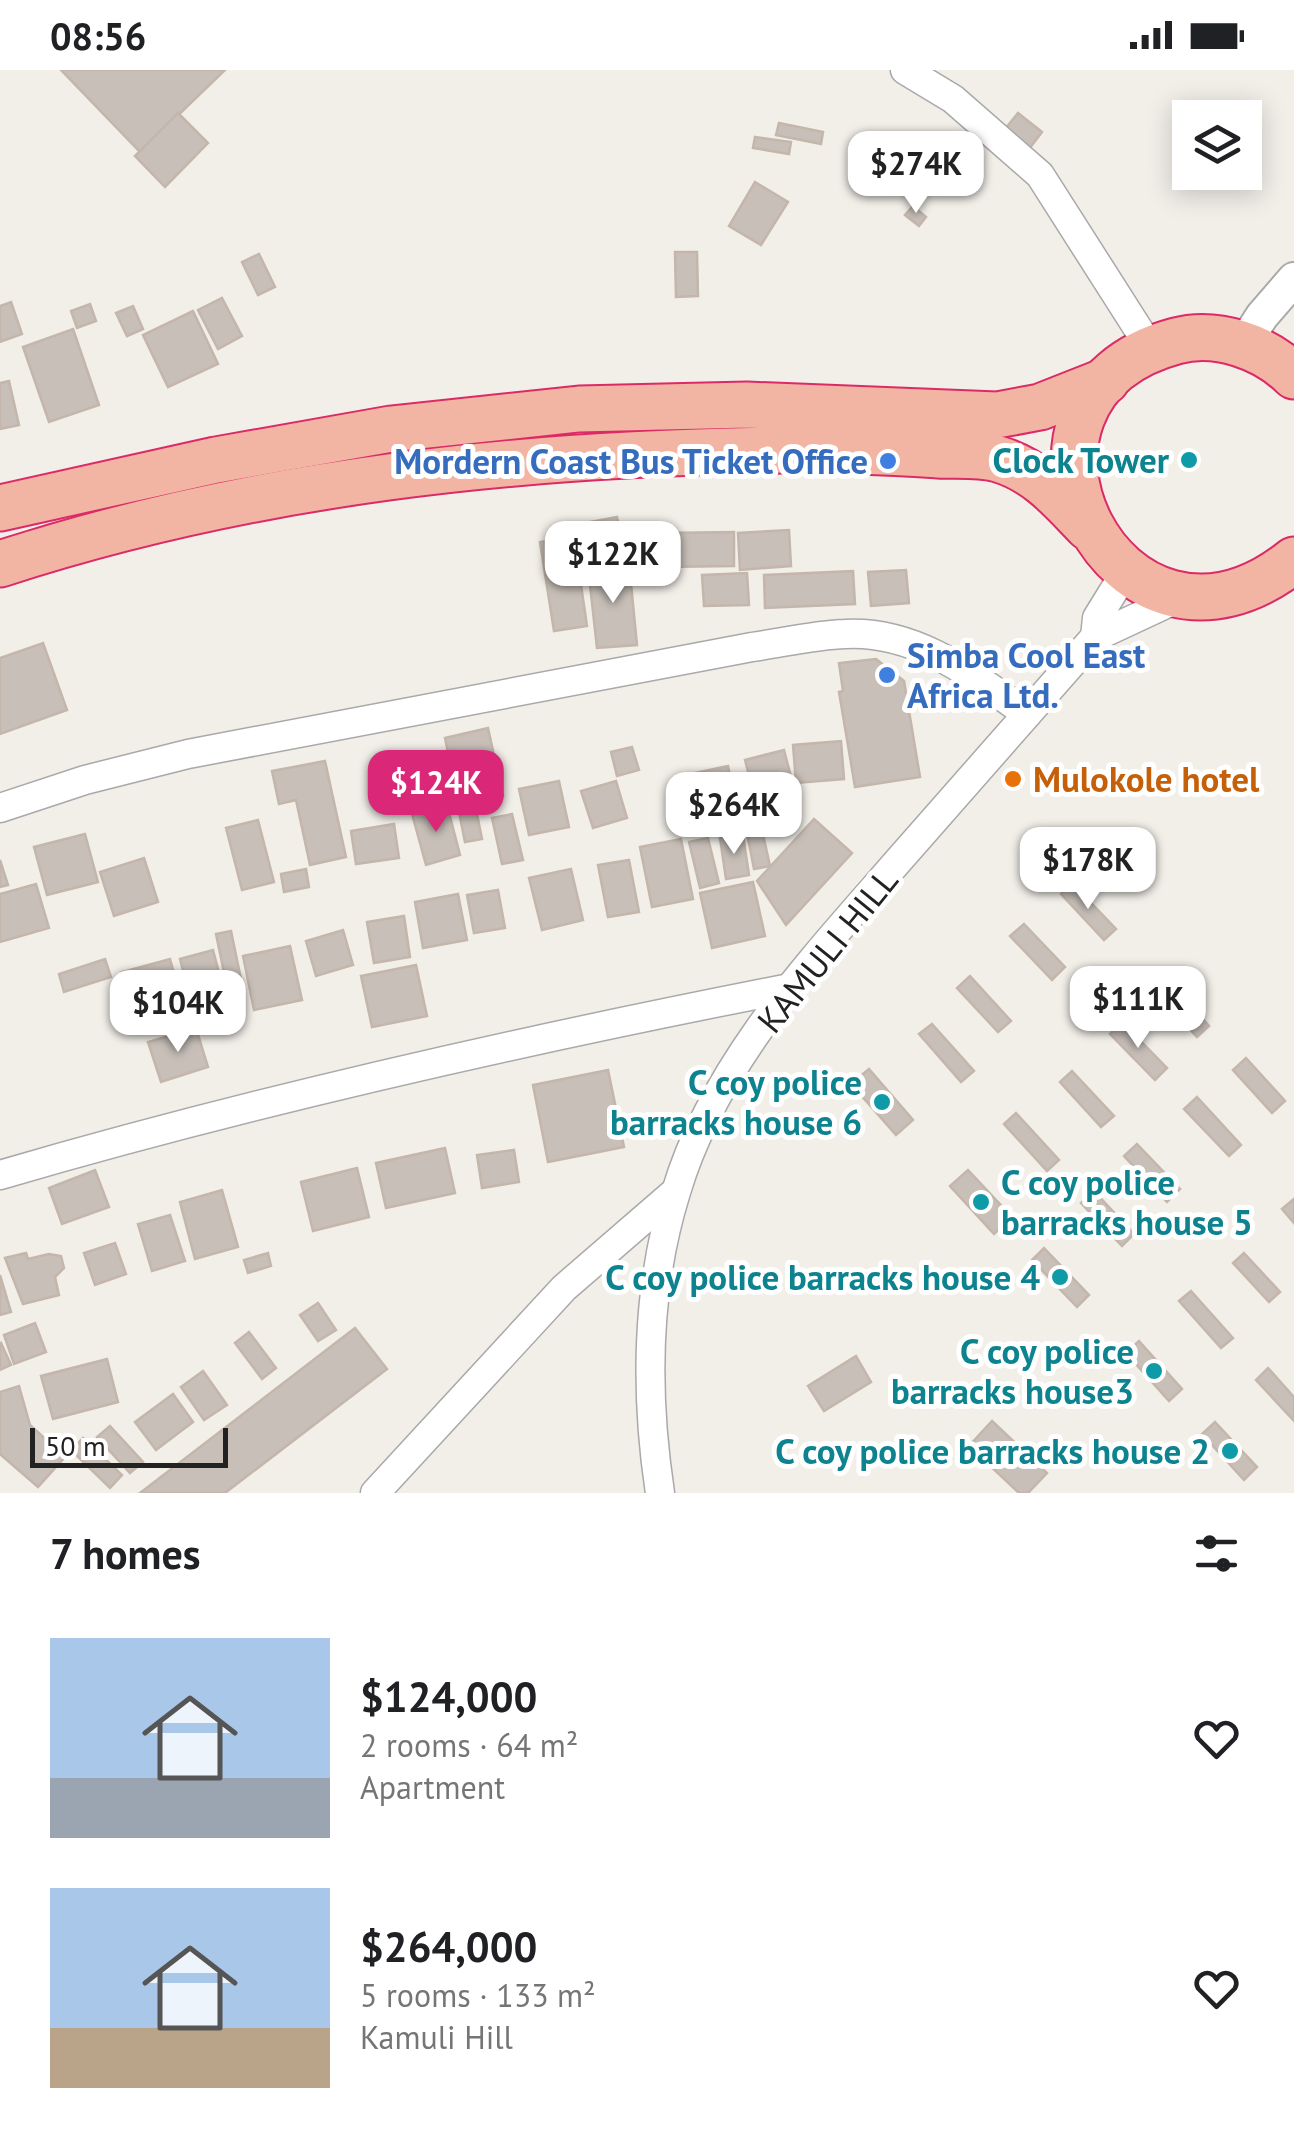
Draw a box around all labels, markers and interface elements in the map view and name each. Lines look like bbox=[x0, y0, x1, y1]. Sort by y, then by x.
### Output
text: 08:56 bbox=[50, 11, 146, 60]
map controls bbox=[1172, 100, 1262, 190]
button: layers bbox=[1172, 100, 1262, 190]
pin: $274K bbox=[846, 131, 986, 216]
text: $274K bbox=[870, 142, 962, 184]
place label: Clock Tower bbox=[993, 437, 1170, 483]
place label: Mordern Coast Bus Ticket Office bbox=[394, 438, 868, 484]
marker: Clock Tower bbox=[1178, 449, 1200, 471]
marker: Mordern Coast Bus Ticket Office bbox=[877, 450, 899, 472]
pin: $122K bbox=[543, 521, 683, 606]
text: $122K bbox=[567, 532, 659, 574]
place label: Simba Cool East Africa Ltd. bbox=[907, 632, 1146, 718]
marker: Simba Cool East Africa Ltd. bbox=[876, 664, 898, 686]
pin: $124K bbox=[366, 750, 506, 835]
place label: Mulokole hotel bbox=[1033, 756, 1260, 802]
text: $124K bbox=[390, 761, 482, 803]
marker: Mulokole hotel bbox=[1002, 768, 1024, 790]
pin: $264K bbox=[664, 772, 804, 857]
text: $264K bbox=[688, 783, 780, 825]
pin: $178K bbox=[1018, 827, 1158, 912]
text: $178K bbox=[1042, 838, 1134, 880]
street label: KAMULI HILL bbox=[747, 858, 907, 1042]
pin: $111K bbox=[1068, 966, 1208, 1051]
pin: $104K bbox=[108, 970, 248, 1055]
text: $111K bbox=[1092, 977, 1184, 1019]
text: $104K bbox=[132, 981, 224, 1023]
place label: C coy police barracks house 6 bbox=[610, 1059, 862, 1145]
marker: C coy police barracks house 6 bbox=[871, 1091, 893, 1113]
place label: C coy police barracks house 5 bbox=[1001, 1159, 1253, 1245]
marker: C coy police barracks house 5 bbox=[970, 1191, 992, 1213]
place label: C coy police barracks house 4 bbox=[605, 1254, 1040, 1300]
marker: C coy police barracks house 4 bbox=[1049, 1266, 1071, 1288]
place label: C coy police barracks house3 bbox=[891, 1328, 1134, 1414]
marker: C coy police barracks house3 bbox=[1143, 1360, 1165, 1382]
scale bar bbox=[30, 1423, 228, 1468]
text: 50 m bbox=[45, 1427, 106, 1464]
place label: C coy police barracks house 2 bbox=[775, 1428, 1210, 1474]
marker: C coy police barracks house 2 bbox=[1219, 1440, 1241, 1462]
text: 7 homes bbox=[50, 1526, 201, 1581]
icon: filters bbox=[1189, 1526, 1244, 1581]
text: $124,000 bbox=[360, 1669, 537, 1724]
icon: home bbox=[130, 1678, 250, 1798]
icon: heart bbox=[1189, 1711, 1244, 1766]
text: 2 rooms · 64 m² bbox=[360, 1724, 578, 1766]
text: Apartment bbox=[360, 1766, 505, 1808]
text: $264,000 bbox=[360, 1919, 537, 1974]
icon: home bbox=[130, 1928, 250, 2048]
icon: heart bbox=[1189, 1961, 1244, 2016]
text: 5 rooms · 133 m² bbox=[360, 1974, 596, 2016]
text: Kamuli Hill bbox=[360, 2016, 513, 2058]

